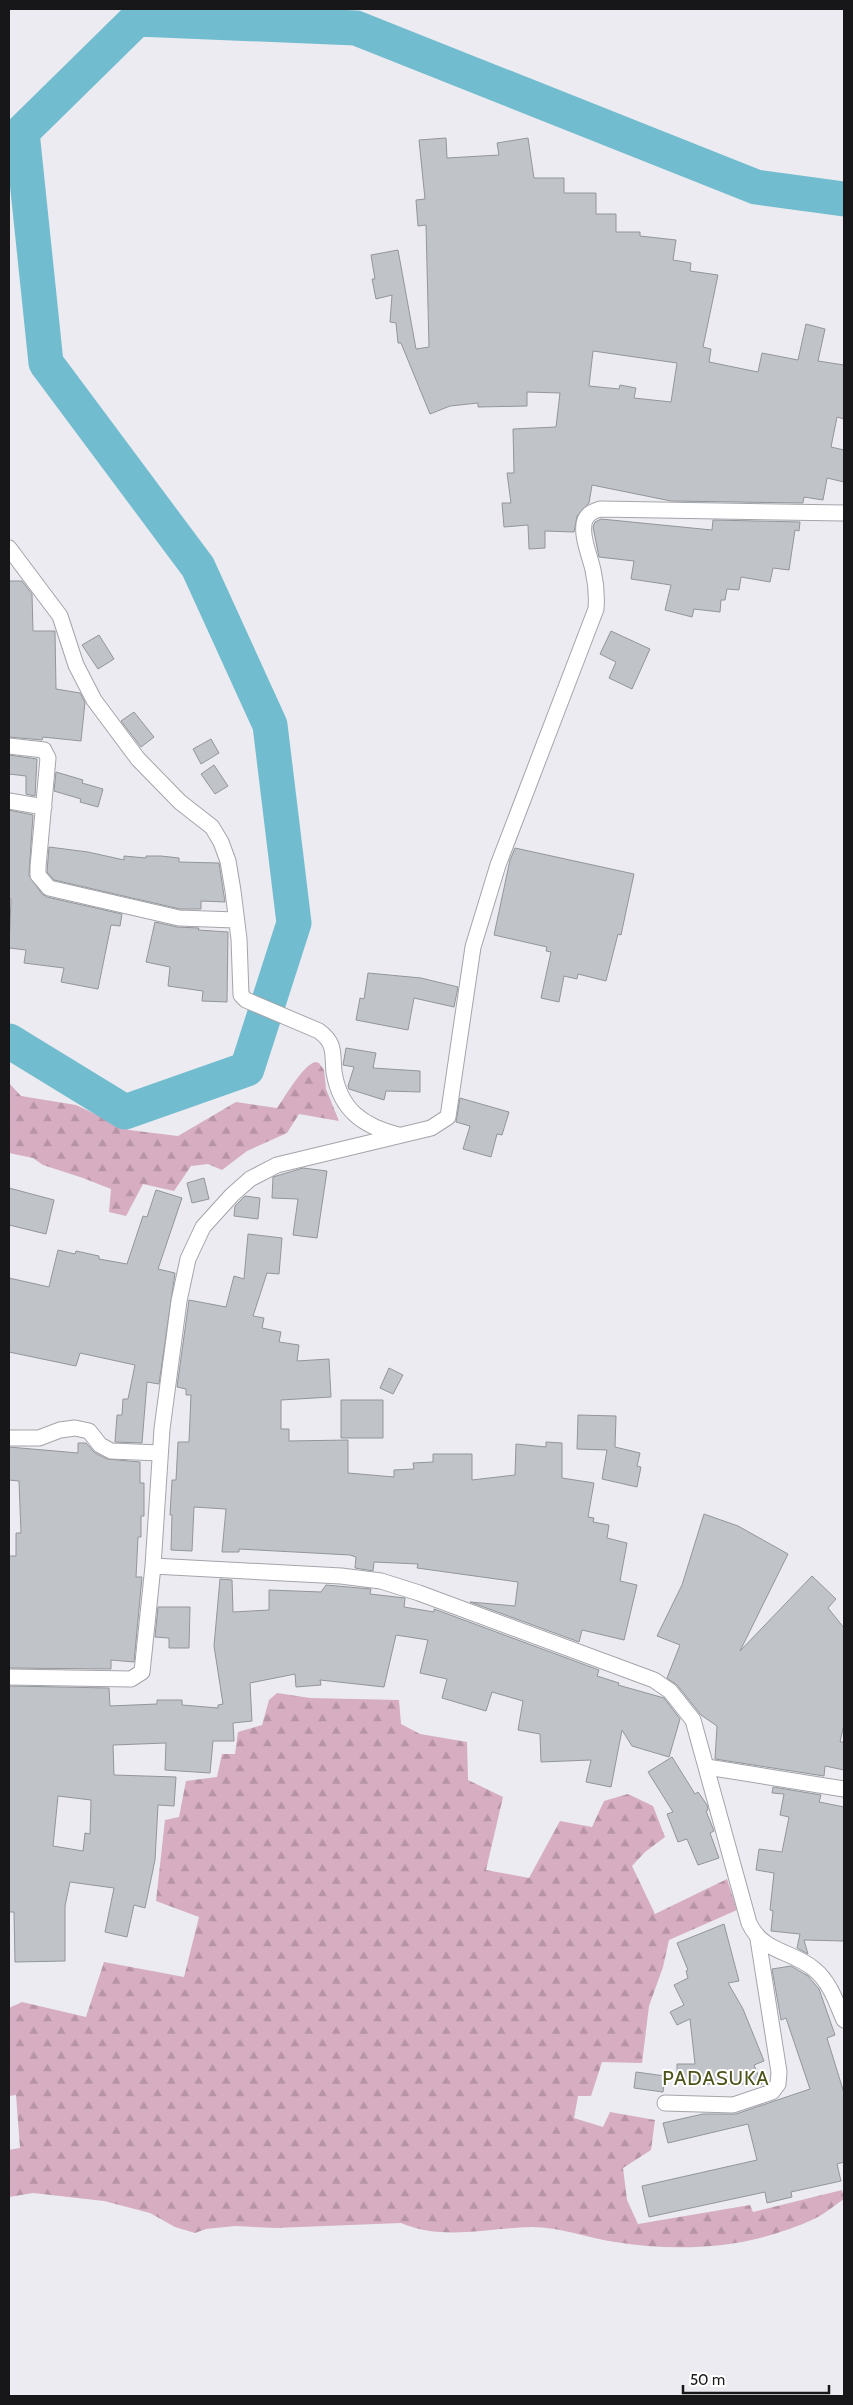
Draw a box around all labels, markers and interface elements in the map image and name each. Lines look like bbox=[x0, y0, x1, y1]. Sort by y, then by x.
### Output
district label: PADASUKA bbox=[662, 2066, 770, 2090]
scale bar bbox=[683, 2362, 829, 2394]
text: 50 m bbox=[690, 2371, 725, 2389]

